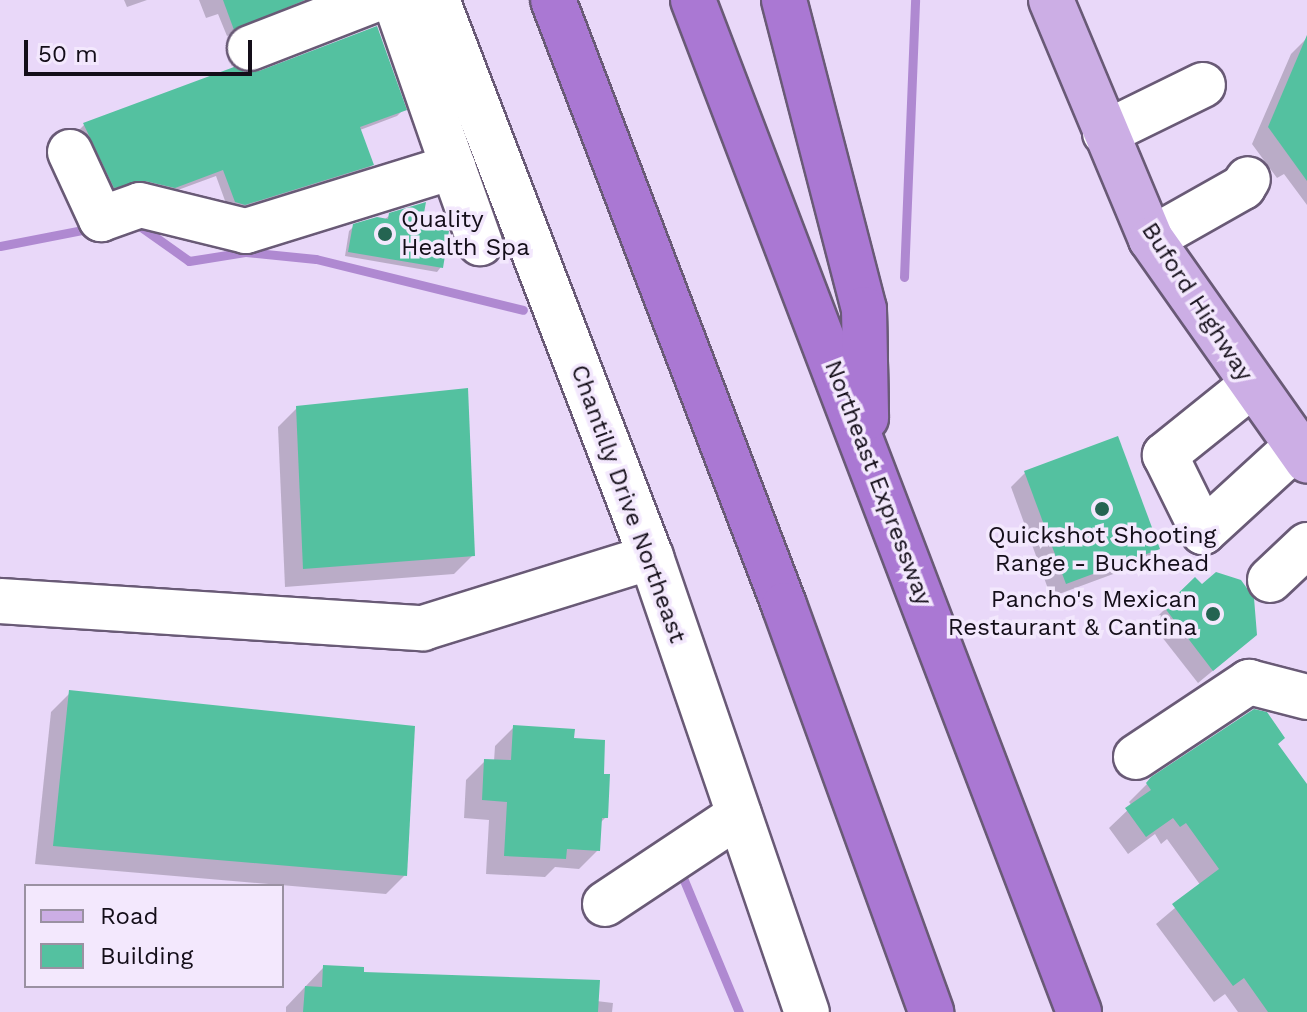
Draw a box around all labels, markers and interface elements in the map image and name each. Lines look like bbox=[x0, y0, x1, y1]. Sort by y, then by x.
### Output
scale bar bbox=[28, 24, 256, 74]
text: 50 m bbox=[38, 40, 98, 68]
place label: Quality Health Spa bbox=[401, 206, 530, 262]
street label: Buford Highway bbox=[1135, 217, 1259, 387]
marker: Quality Health Spa bbox=[376, 225, 394, 243]
street label: Northeast Expressway bbox=[818, 356, 938, 610]
street label: Chantilly Drive Northeast bbox=[564, 361, 692, 647]
marker: Quickshot Shooting Range - Buckhead bbox=[1093, 500, 1111, 518]
place label: Quickshot Shooting Range - Buckhead bbox=[988, 522, 1216, 578]
place label: Pancho's Mexican Restaurant & Cantina bbox=[948, 586, 1197, 642]
marker: Pancho's Mexican Restaurant & Cantina bbox=[1204, 605, 1222, 623]
legend bbox=[24, 884, 284, 988]
text: Road bbox=[100, 902, 159, 930]
text: Building bbox=[100, 942, 193, 970]

